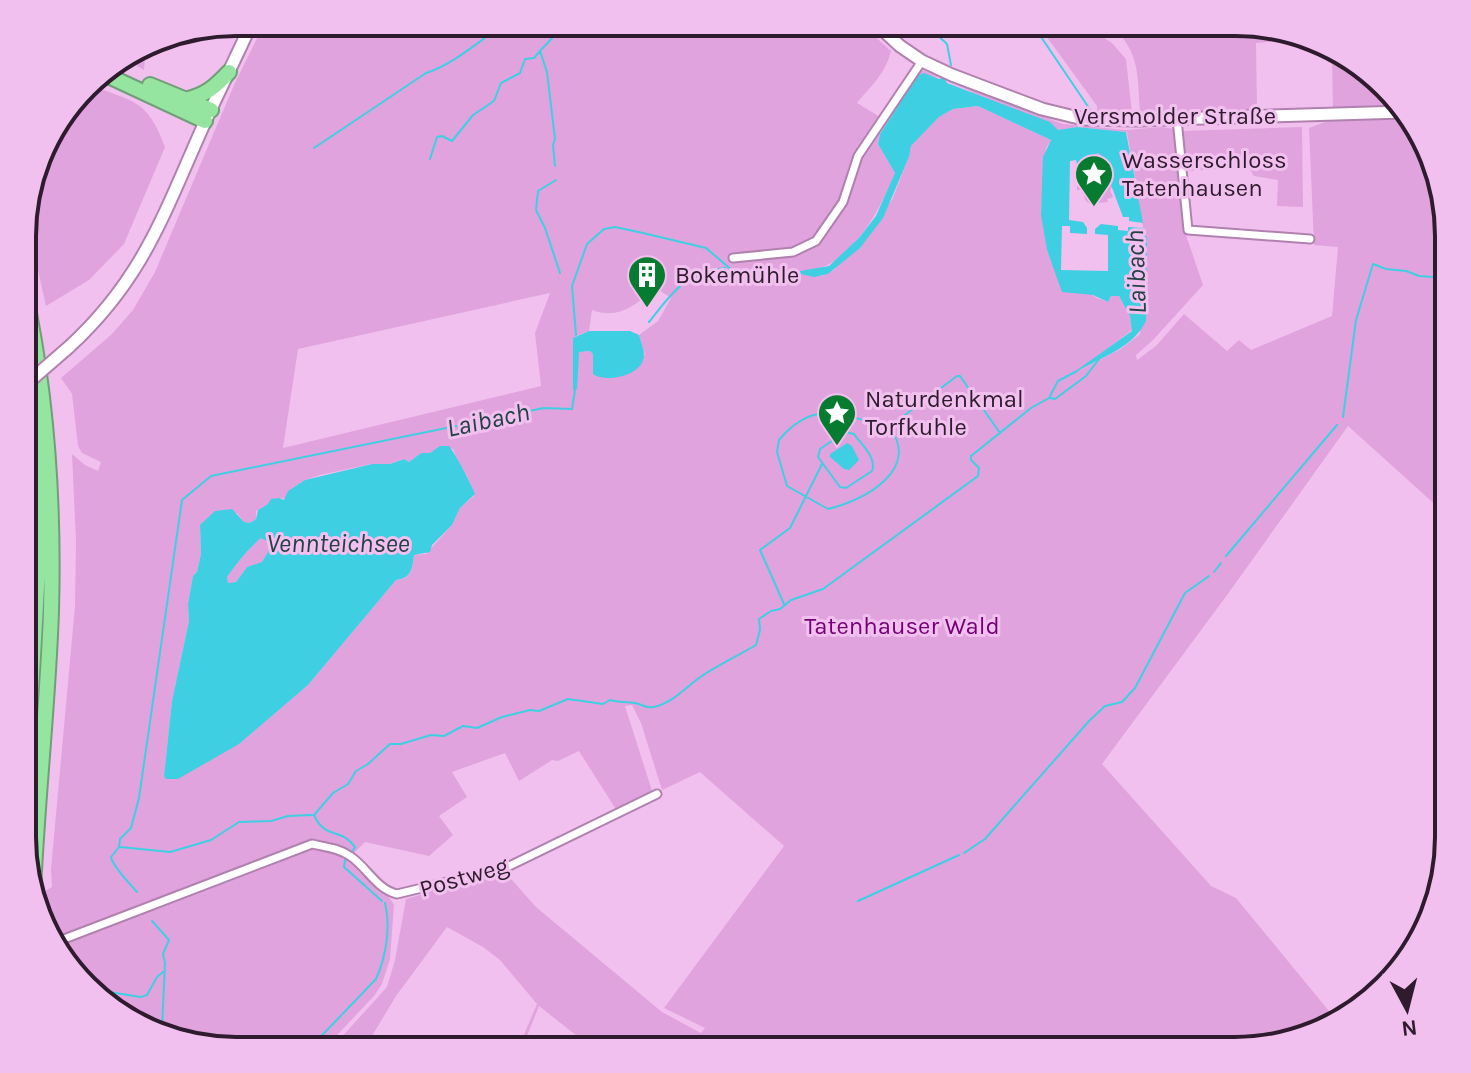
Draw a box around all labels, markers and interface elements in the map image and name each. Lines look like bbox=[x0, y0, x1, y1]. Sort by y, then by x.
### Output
street label: Versmolder Straße bbox=[1074, 102, 1276, 130]
place label: Wasserschloss Tatenhausen bbox=[1122, 146, 1287, 202]
place icon: Wasserschloss Tatenhausen bbox=[1073, 153, 1115, 208]
water label: Laibach bbox=[1119, 229, 1153, 315]
building icon: Bokemühle bbox=[626, 254, 668, 309]
place label: Bokemühle bbox=[675, 261, 799, 289]
place label: Naturdenkmal Torfkuhle bbox=[865, 385, 1024, 441]
place icon: Naturdenkmal Torfkuhle bbox=[816, 392, 858, 447]
water label: Laibach bbox=[444, 396, 532, 444]
water label: Vennteichsee bbox=[266, 528, 410, 559]
park label: Tatenhauser Wald bbox=[804, 612, 1000, 640]
street label: Postweg bbox=[416, 851, 512, 903]
north arrow bbox=[1367, 969, 1447, 1049]
text: N bbox=[1400, 1014, 1419, 1042]

